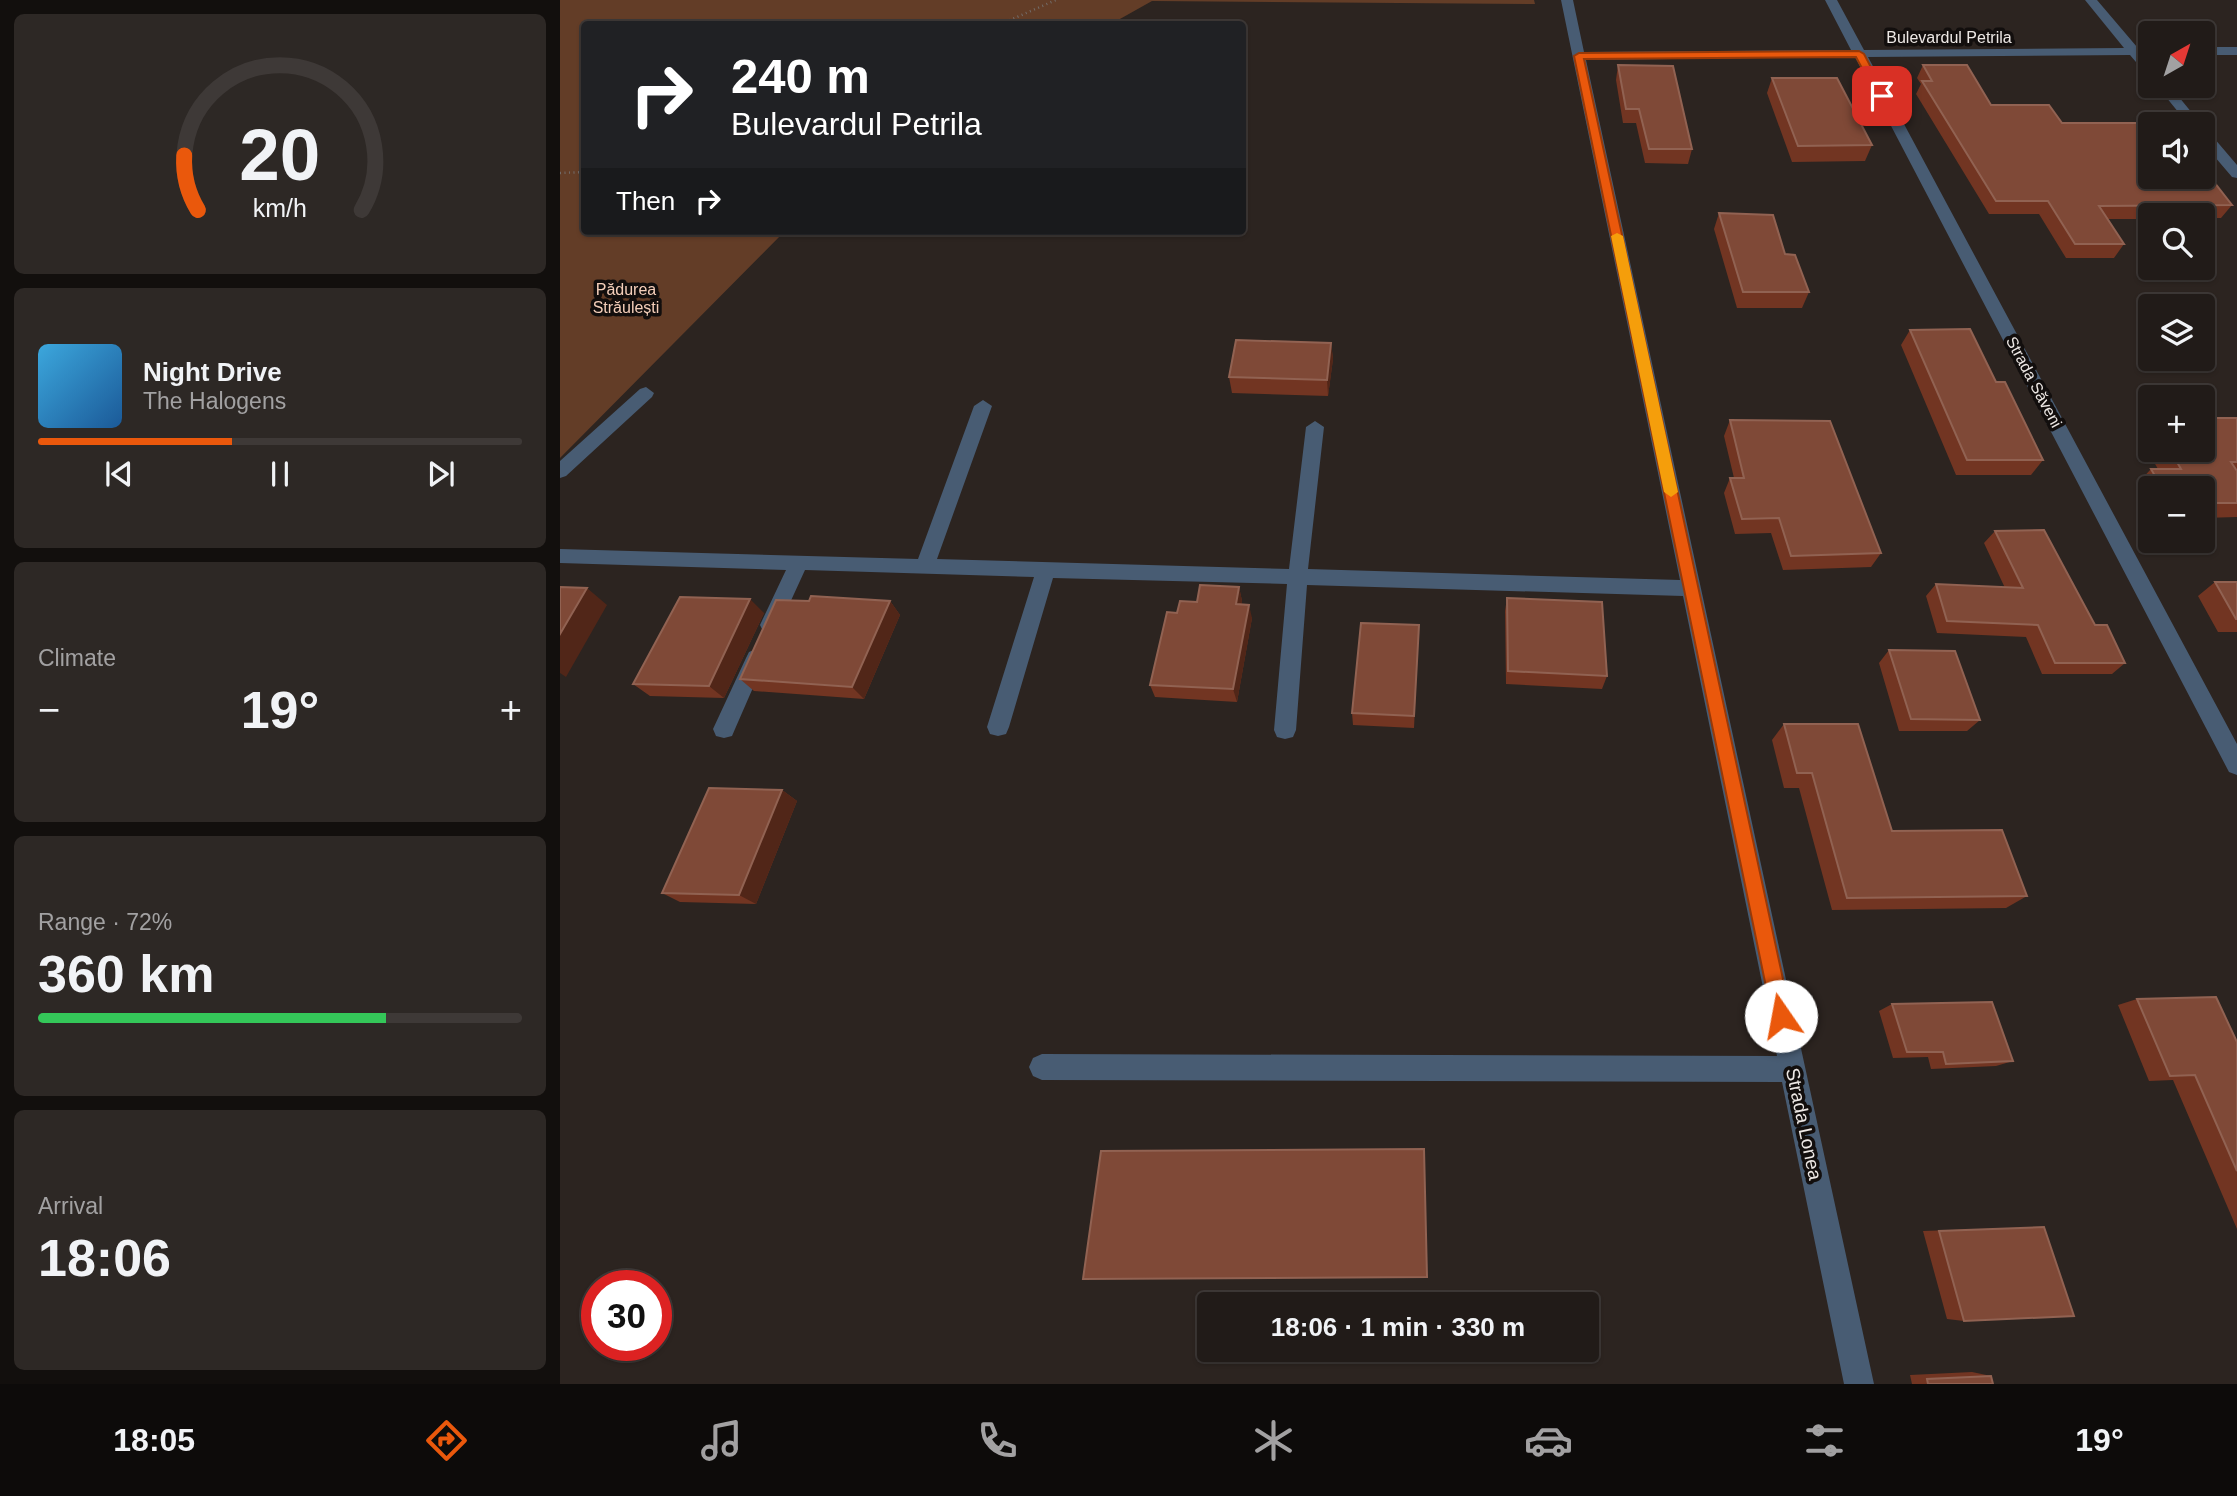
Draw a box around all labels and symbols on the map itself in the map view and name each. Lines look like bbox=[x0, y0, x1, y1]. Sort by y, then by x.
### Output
north arrow bbox=[2138, 21, 2216, 98]
street label: Bulevardul Petrila bbox=[1886, 29, 2012, 46]
pin bbox=[1852, 66, 1912, 126]
park label: Pădurea Străulești bbox=[593, 281, 659, 316]
street label: Strada Săveni bbox=[2003, 334, 2065, 430]
position arrow bbox=[1744, 979, 1818, 1053]
street label: Strada Lonea bbox=[1782, 1066, 1826, 1182]
speed limit sign: 30 bbox=[581, 1270, 672, 1361]

